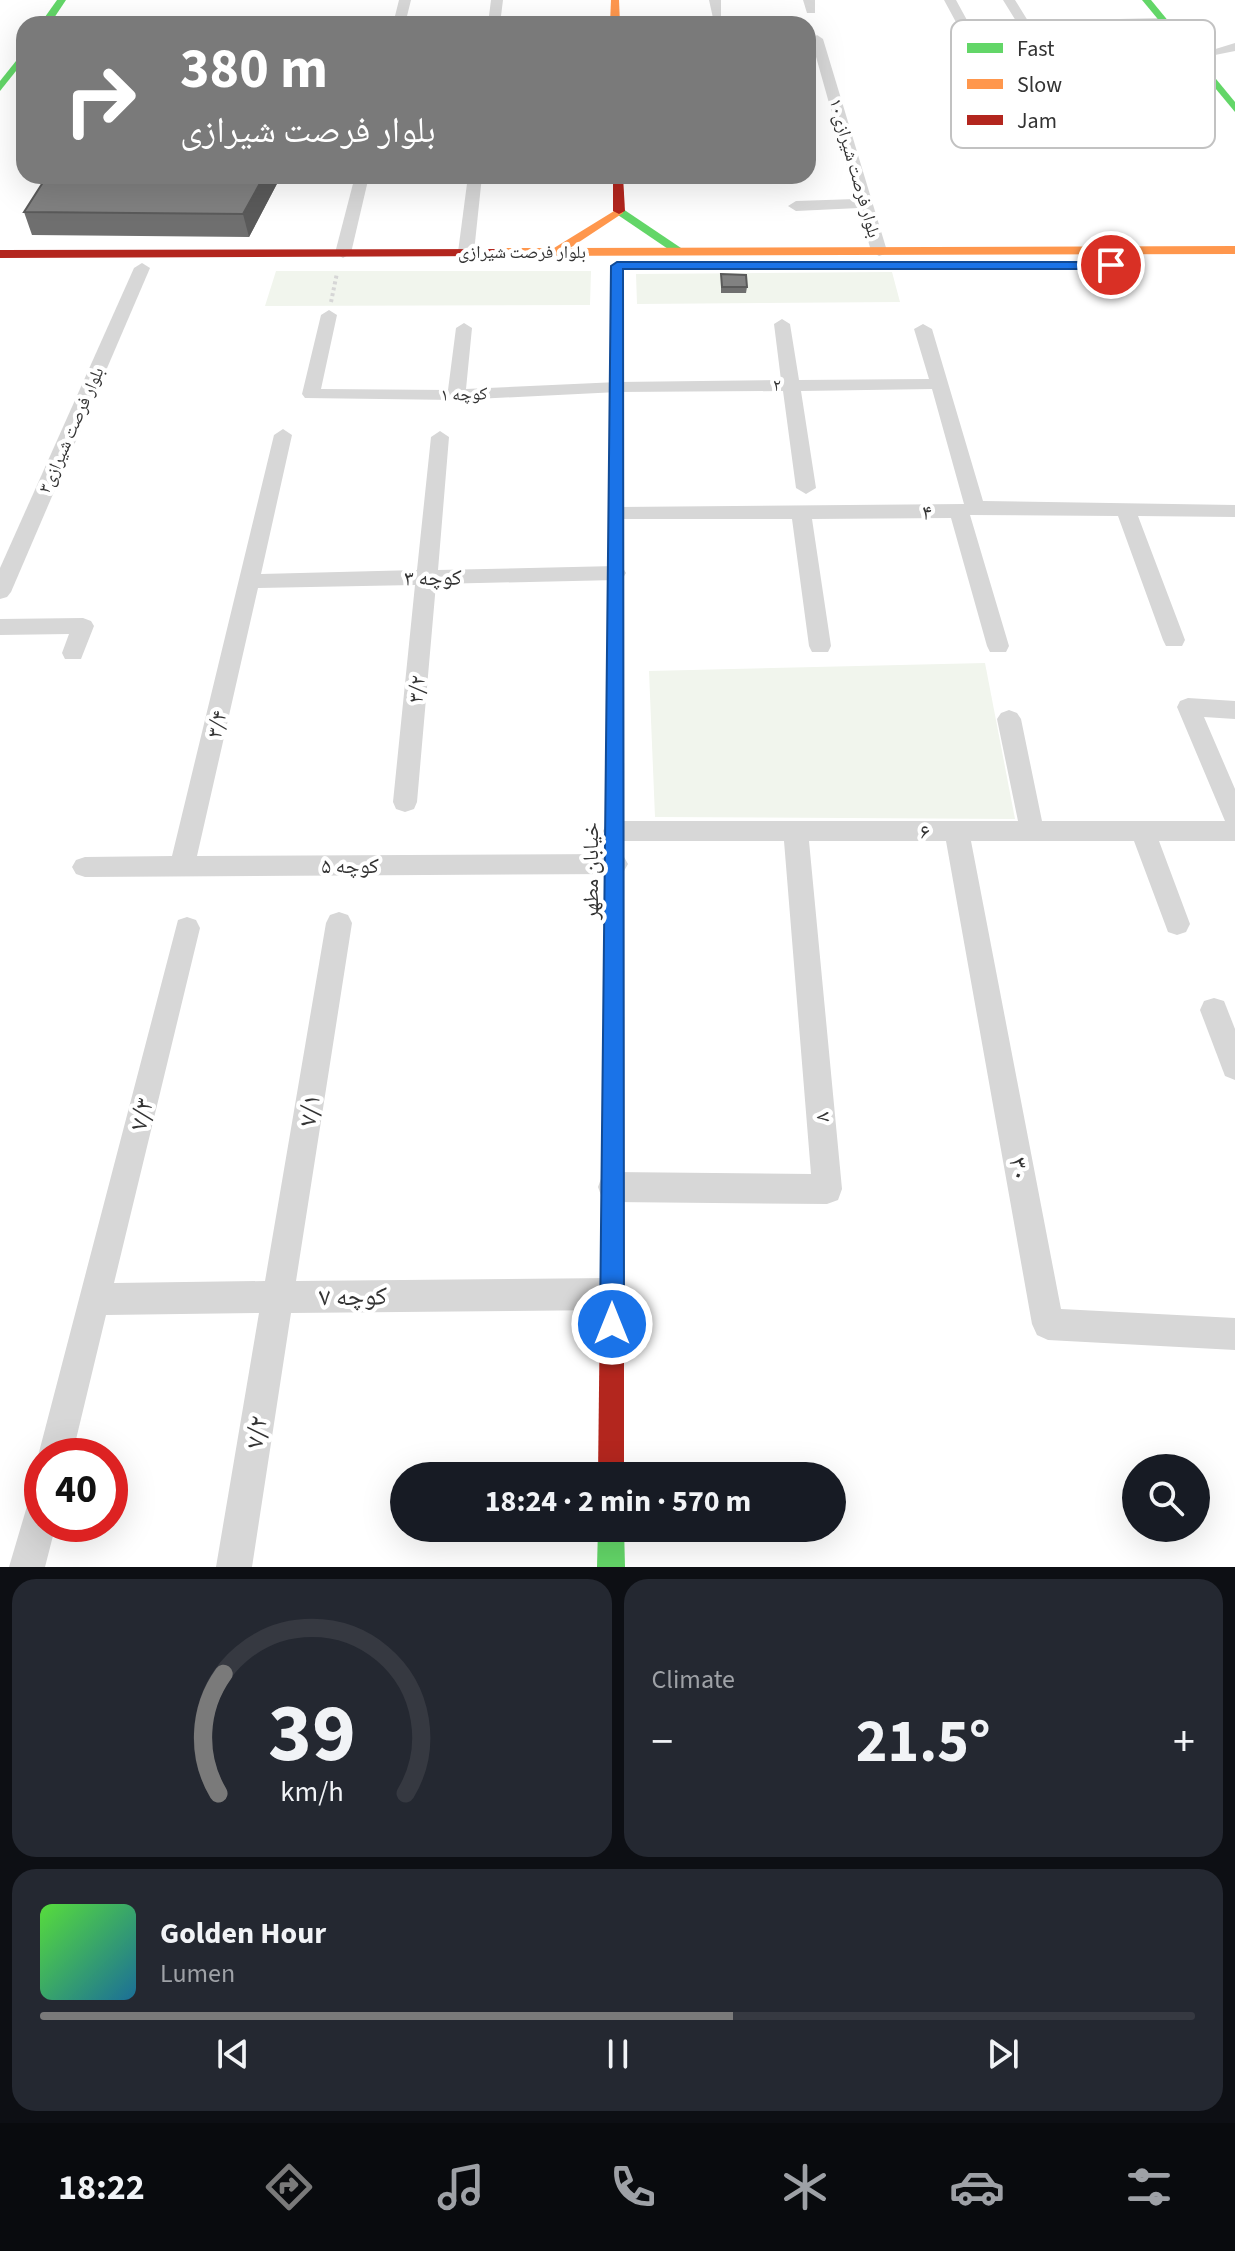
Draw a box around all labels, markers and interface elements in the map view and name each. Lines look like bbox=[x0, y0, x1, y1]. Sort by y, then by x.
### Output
legend bbox=[951, 20, 1215, 148]
text: 380 m bbox=[180, 30, 328, 109]
text: Fast bbox=[1017, 33, 1055, 65]
icon: right bbox=[48, 48, 152, 152]
text: Slow bbox=[1017, 69, 1062, 101]
street label: بلوار فرصت شیرازی۱۰ bbox=[823, 95, 886, 241]
text: بلوار فرصت شیرازی bbox=[180, 105, 436, 156]
text: Jam bbox=[1017, 105, 1057, 137]
pin bbox=[1077, 231, 1145, 299]
street label: بلوار فرصت شیرازی bbox=[458, 240, 586, 265]
icon: arrive bbox=[1089, 243, 1133, 287]
street label: ۳بلوار فرصت شیرازی bbox=[32, 363, 111, 497]
street label: ۲ bbox=[773, 373, 781, 398]
street label: کوچه ۱ bbox=[440, 381, 489, 408]
street label: ۴ bbox=[922, 497, 932, 529]
street label: کوچه ۳ bbox=[404, 561, 462, 595]
street label: ۳/۲ bbox=[400, 674, 434, 704]
street label: ۳/۴ bbox=[198, 707, 236, 741]
street label: ۶ bbox=[920, 816, 930, 848]
street label: خیابان مطهر bbox=[575, 822, 607, 921]
street label: کوچه ۵ bbox=[321, 850, 379, 882]
street label: ۷/۱ bbox=[289, 1091, 330, 1129]
street label: ۷/۳ bbox=[120, 1094, 163, 1134]
street label: ۸ bbox=[806, 1110, 838, 1123]
street label: ۳۰ bbox=[999, 1154, 1040, 1184]
street label: کوچه ۷ bbox=[319, 1277, 388, 1316]
position arrow bbox=[570, 1282, 654, 1366]
street label: ۷/۲ bbox=[236, 1413, 277, 1451]
speed limit sign: 40 bbox=[24, 1438, 128, 1542]
map controls bbox=[1122, 1454, 1210, 1542]
button: search bbox=[1122, 1454, 1210, 1542]
text: 18:24 · 2 min · 570 m bbox=[485, 1480, 751, 1523]
text: Climate bbox=[652, 1661, 735, 1698]
text: 39 bbox=[268, 1675, 356, 1793]
text: 21.5° bbox=[856, 1700, 991, 1785]
text: − bbox=[652, 1711, 673, 1774]
text: + bbox=[1173, 1711, 1195, 1774]
text: km/h bbox=[280, 1772, 343, 1812]
text: Golden Hour bbox=[160, 1912, 326, 1955]
text: Lumen bbox=[160, 1955, 235, 1992]
icon: previous bbox=[211, 2032, 255, 2076]
icon: pause bbox=[596, 2032, 640, 2076]
icon: next bbox=[981, 2032, 1025, 2076]
icon: directions bbox=[261, 2159, 317, 2215]
icon: music bbox=[433, 2159, 489, 2215]
icon: phone bbox=[605, 2159, 661, 2215]
icon: climate bbox=[777, 2159, 833, 2215]
icon: car bbox=[949, 2159, 1005, 2215]
icon: filters bbox=[1121, 2159, 1177, 2215]
text: 18:22 bbox=[58, 2162, 145, 2213]

